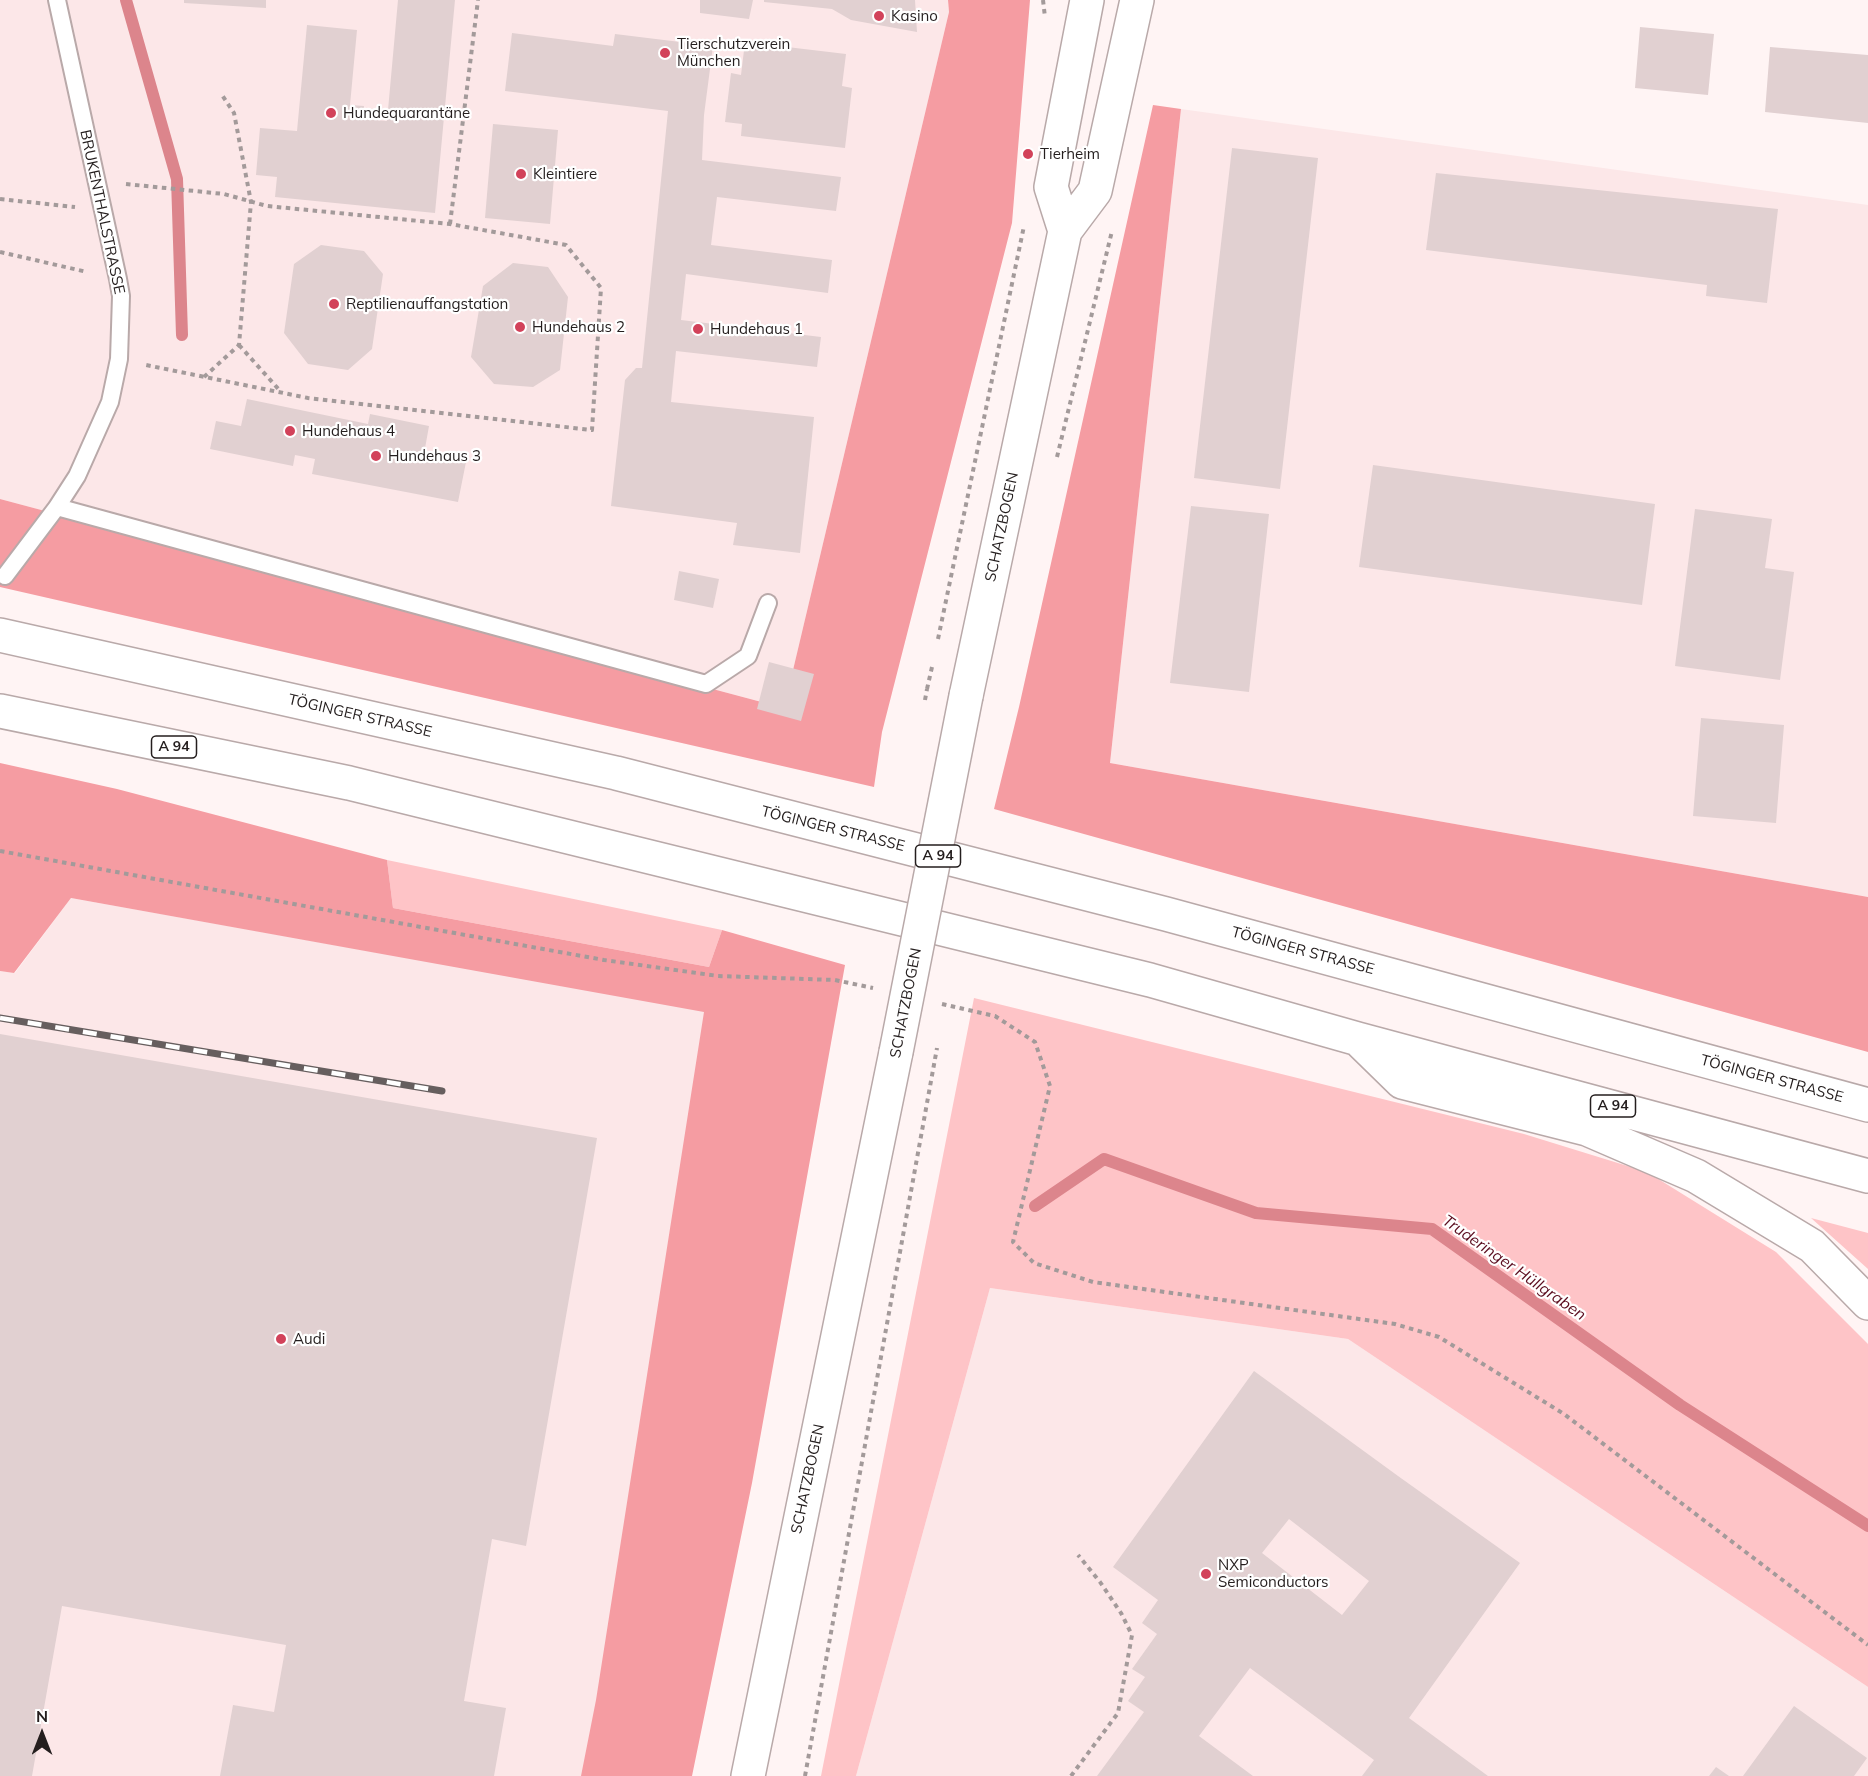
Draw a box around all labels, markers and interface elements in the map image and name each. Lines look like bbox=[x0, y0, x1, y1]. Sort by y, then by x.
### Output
place label: Kasino bbox=[891, 7, 938, 25]
marker: Kasino bbox=[872, 9, 886, 23]
place label: Tierschutzverein München bbox=[677, 35, 790, 70]
marker: Tierschutzverein München bbox=[658, 46, 672, 60]
place label: Hundequarantäne bbox=[343, 104, 470, 122]
marker: Hundequarantäne bbox=[324, 106, 338, 120]
street label: BRUKENTHALSTRASSE bbox=[76, 128, 128, 296]
place label: Tierheim bbox=[1040, 145, 1100, 163]
marker: Tierheim bbox=[1021, 147, 1035, 161]
place label: Kleintiere bbox=[533, 165, 597, 183]
marker: Kleintiere bbox=[514, 167, 528, 181]
place label: Reptilienauffangstation bbox=[346, 295, 508, 313]
marker: Reptilienauffangstation bbox=[327, 297, 341, 311]
place label: Hundehaus 2 bbox=[532, 318, 625, 336]
marker: Hundehaus 2 bbox=[513, 320, 527, 334]
place label: Hundehaus 1 bbox=[710, 320, 803, 338]
marker: Hundehaus 1 bbox=[691, 322, 705, 336]
place label: Hundehaus 4 bbox=[302, 422, 395, 440]
marker: Hundehaus 4 bbox=[283, 424, 297, 438]
place label: Hundehaus 3 bbox=[388, 447, 481, 465]
marker: Hundehaus 3 bbox=[369, 449, 383, 463]
street label: SCHATZBOGEN bbox=[982, 471, 1022, 583]
street label: TÖGINGER STRASSE bbox=[286, 691, 434, 741]
road number: A 94 bbox=[152, 736, 196, 758]
street label: TÖGINGER STRASSE bbox=[760, 802, 906, 856]
road number: A 94 bbox=[916, 845, 960, 867]
street label: TÖGINGER STRASSE bbox=[1230, 923, 1376, 979]
street label: SCHATZBOGEN bbox=[887, 946, 925, 1060]
street label: TÖGINGER STRASSE bbox=[1699, 1051, 1845, 1107]
road number: A 94 bbox=[1590, 1095, 1636, 1117]
water label: Truderinger Hüllgraben bbox=[1439, 1211, 1589, 1325]
place label: Audi bbox=[293, 1330, 325, 1348]
marker: Audi bbox=[274, 1332, 288, 1346]
street label: SCHATZBOGEN bbox=[788, 1423, 828, 1535]
place label: NXP Semiconductors bbox=[1218, 1556, 1329, 1591]
marker: NXP Semiconductors bbox=[1199, 1567, 1213, 1581]
north arrow bbox=[12, 1704, 72, 1764]
text: N bbox=[36, 1706, 48, 1726]

